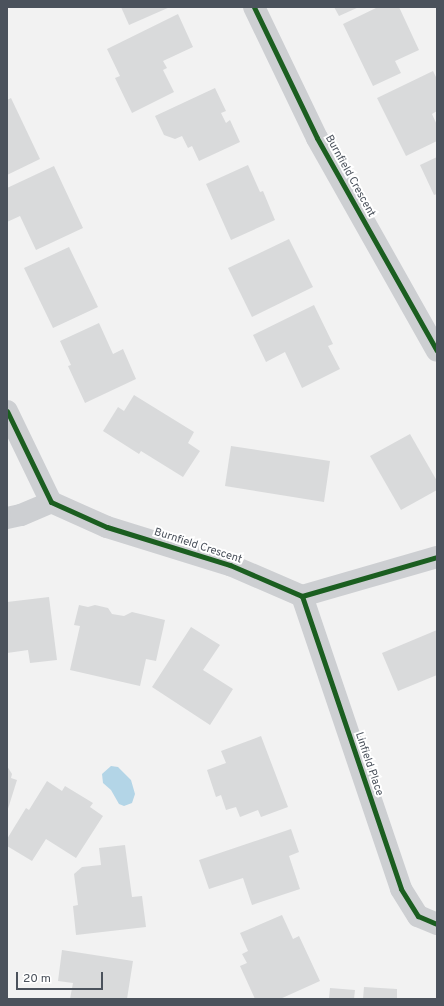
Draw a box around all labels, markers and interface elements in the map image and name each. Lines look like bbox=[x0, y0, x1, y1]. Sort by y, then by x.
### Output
street label: Burnfield Crescent bbox=[322, 133, 378, 219]
street label: Burnfield Crescent bbox=[152, 526, 244, 566]
street label: Linfield Place bbox=[352, 730, 386, 798]
scale bar bbox=[18, 964, 105, 990]
text: 20 m bbox=[23, 971, 51, 987]

